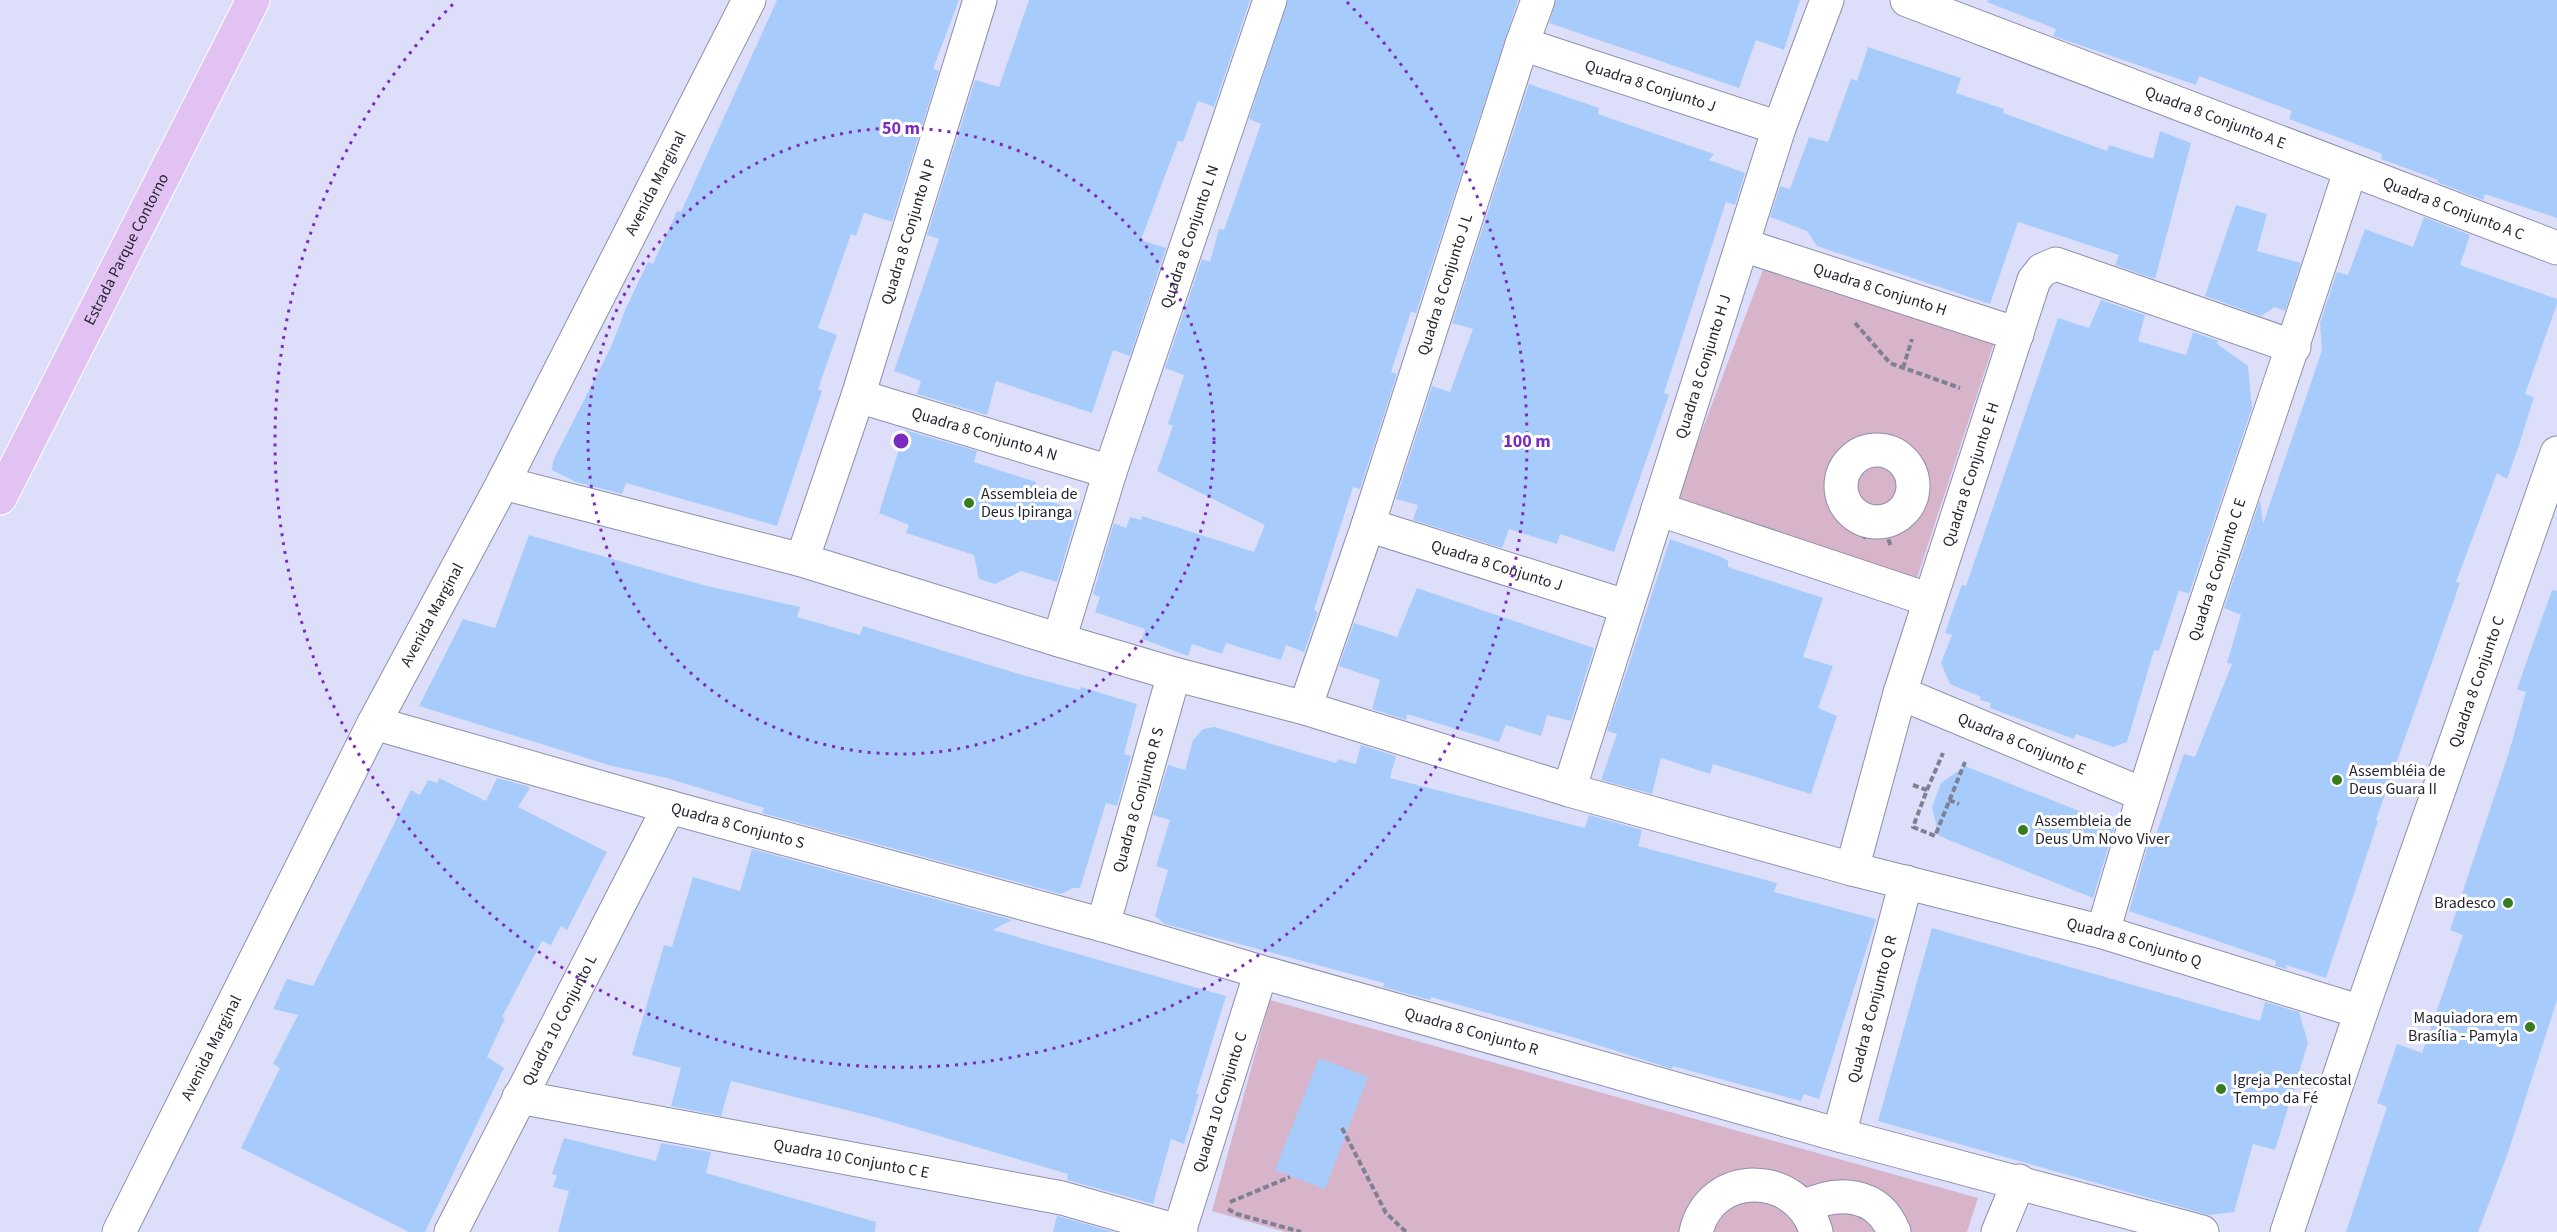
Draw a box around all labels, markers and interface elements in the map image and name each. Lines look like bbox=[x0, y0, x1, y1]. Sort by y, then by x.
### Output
street label: Quadra 8 Conjunto J bbox=[1582, 54, 1719, 118]
street label: Quadra 8 Conjunto A E bbox=[2142, 81, 2289, 155]
text: 50 m bbox=[882, 116, 920, 141]
street label: Avenida Marginal bbox=[620, 127, 691, 240]
street label: Quadra 8 Conjunto N P bbox=[876, 156, 941, 308]
street label: Quadra 8 Conjunto L N bbox=[1155, 162, 1224, 311]
street label: Estrada Parque Contorno bbox=[79, 169, 174, 329]
street label: Quadra 8 Conjunto A C bbox=[2380, 172, 2528, 246]
street label: Quadra 8 Conjunto J L bbox=[1412, 211, 1478, 358]
street label: Quadra 8 Conjunto H bbox=[1810, 257, 1950, 321]
street label: Quadra 8 Conjunto H J bbox=[1670, 292, 1736, 442]
street label: Quadra 8 Conjunto E H bbox=[1937, 399, 2005, 550]
street label: Quadra 8 Conjunto A N bbox=[909, 402, 1060, 466]
text: 100 m bbox=[1503, 429, 1551, 454]
centre of rings bbox=[891, 431, 911, 451]
place label: Assembleia de Deus Ipiranga bbox=[981, 483, 1078, 523]
street label: Quadra 8 Conjunto C E bbox=[2183, 495, 2251, 644]
marker: Assembleia de Deus Ipiranga bbox=[962, 496, 976, 510]
street label: Quadra 8 Conjunto J bbox=[1428, 535, 1565, 597]
street label: Avenida Marginal bbox=[395, 559, 469, 671]
street label: Quadra 8 Conjunto C bbox=[2444, 613, 2510, 751]
street label: Quadra 8 Conjunto E bbox=[1954, 707, 2089, 780]
street label: Quadra 8 Conjunto R S bbox=[1107, 725, 1169, 875]
place label: Assembléia de Deus Guara II bbox=[2349, 760, 2446, 800]
marker: Assembléia de Deus Guara II bbox=[2330, 773, 2344, 787]
street label: Quadra 8 Conjunto S bbox=[668, 797, 807, 854]
place label: Assembleia de Deus Um Novo Viver bbox=[2035, 810, 2170, 850]
marker: Assembleia de Deus Um Novo Viver bbox=[2016, 823, 2030, 837]
place label: Bradesco bbox=[2434, 892, 2496, 914]
marker: Bradesco bbox=[2501, 896, 2515, 910]
street label: Quadra 8 Conjunto Q bbox=[2064, 912, 2205, 973]
street label: Quadra 8 Conjunto Q R bbox=[1842, 933, 1902, 1086]
street label: Quadra 10 Conjunto L bbox=[517, 951, 603, 1090]
street label: Avenida Marginal bbox=[176, 992, 247, 1104]
street label: Quadra 8 Conjunto R bbox=[1402, 1002, 1541, 1061]
place label: Maquiadora em Brasília - Pamyla bbox=[2408, 1007, 2518, 1047]
marker: Maquiadora em Brasília - Pamyla bbox=[2523, 1020, 2537, 1034]
street label: Quadra 10 Conjunto C bbox=[1187, 1029, 1252, 1175]
place label: Igreja Pentecostal Tempo da Fé bbox=[2233, 1069, 2352, 1109]
marker: Igreja Pentecostal Tempo da Fé bbox=[2214, 1082, 2228, 1096]
street label: Quadra 10 Conjunto C E bbox=[772, 1134, 931, 1184]

